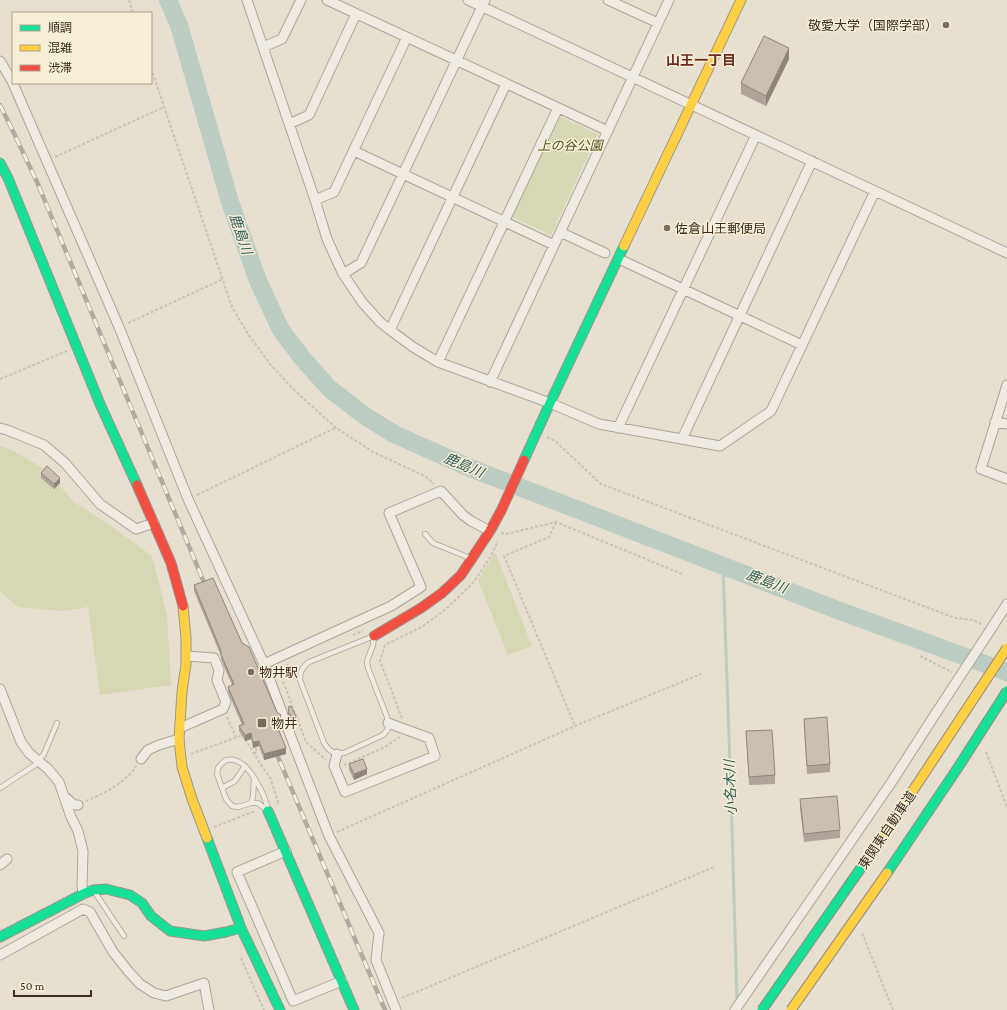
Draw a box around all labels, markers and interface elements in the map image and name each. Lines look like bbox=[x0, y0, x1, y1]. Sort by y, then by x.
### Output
legend bbox=[12, 12, 152, 84]
place label: 敬愛大学（国際学部） bbox=[808, 18, 938, 33]
marker: 敬愛大学（国際学部） bbox=[941, 20, 951, 30]
text: 順調 bbox=[48, 21, 72, 35]
text: 混雑 bbox=[48, 41, 72, 55]
district label: 山王一丁目 bbox=[666, 52, 736, 68]
text: 渋滞 bbox=[48, 61, 72, 75]
park label: 上の谷公園 bbox=[537, 138, 604, 153]
water label: 鹿島川 bbox=[227, 212, 256, 258]
place label: 佐倉山王郵便局 bbox=[675, 221, 766, 236]
marker: 佐倉山王郵便局 bbox=[662, 223, 672, 233]
water label: 鹿島川 bbox=[442, 449, 488, 481]
water label: 鹿島川 bbox=[745, 566, 791, 597]
place label: 物井駅 bbox=[259, 665, 298, 680]
marker: 物井駅 bbox=[246, 667, 256, 677]
place label: 物井 bbox=[271, 716, 297, 731]
marker: 物井 bbox=[256, 717, 268, 729]
water label: 小名木川 bbox=[721, 758, 739, 816]
street label: 東関東自動車道 bbox=[855, 788, 919, 872]
scale bar bbox=[14, 972, 91, 998]
text: 50 m bbox=[20, 979, 45, 993]

